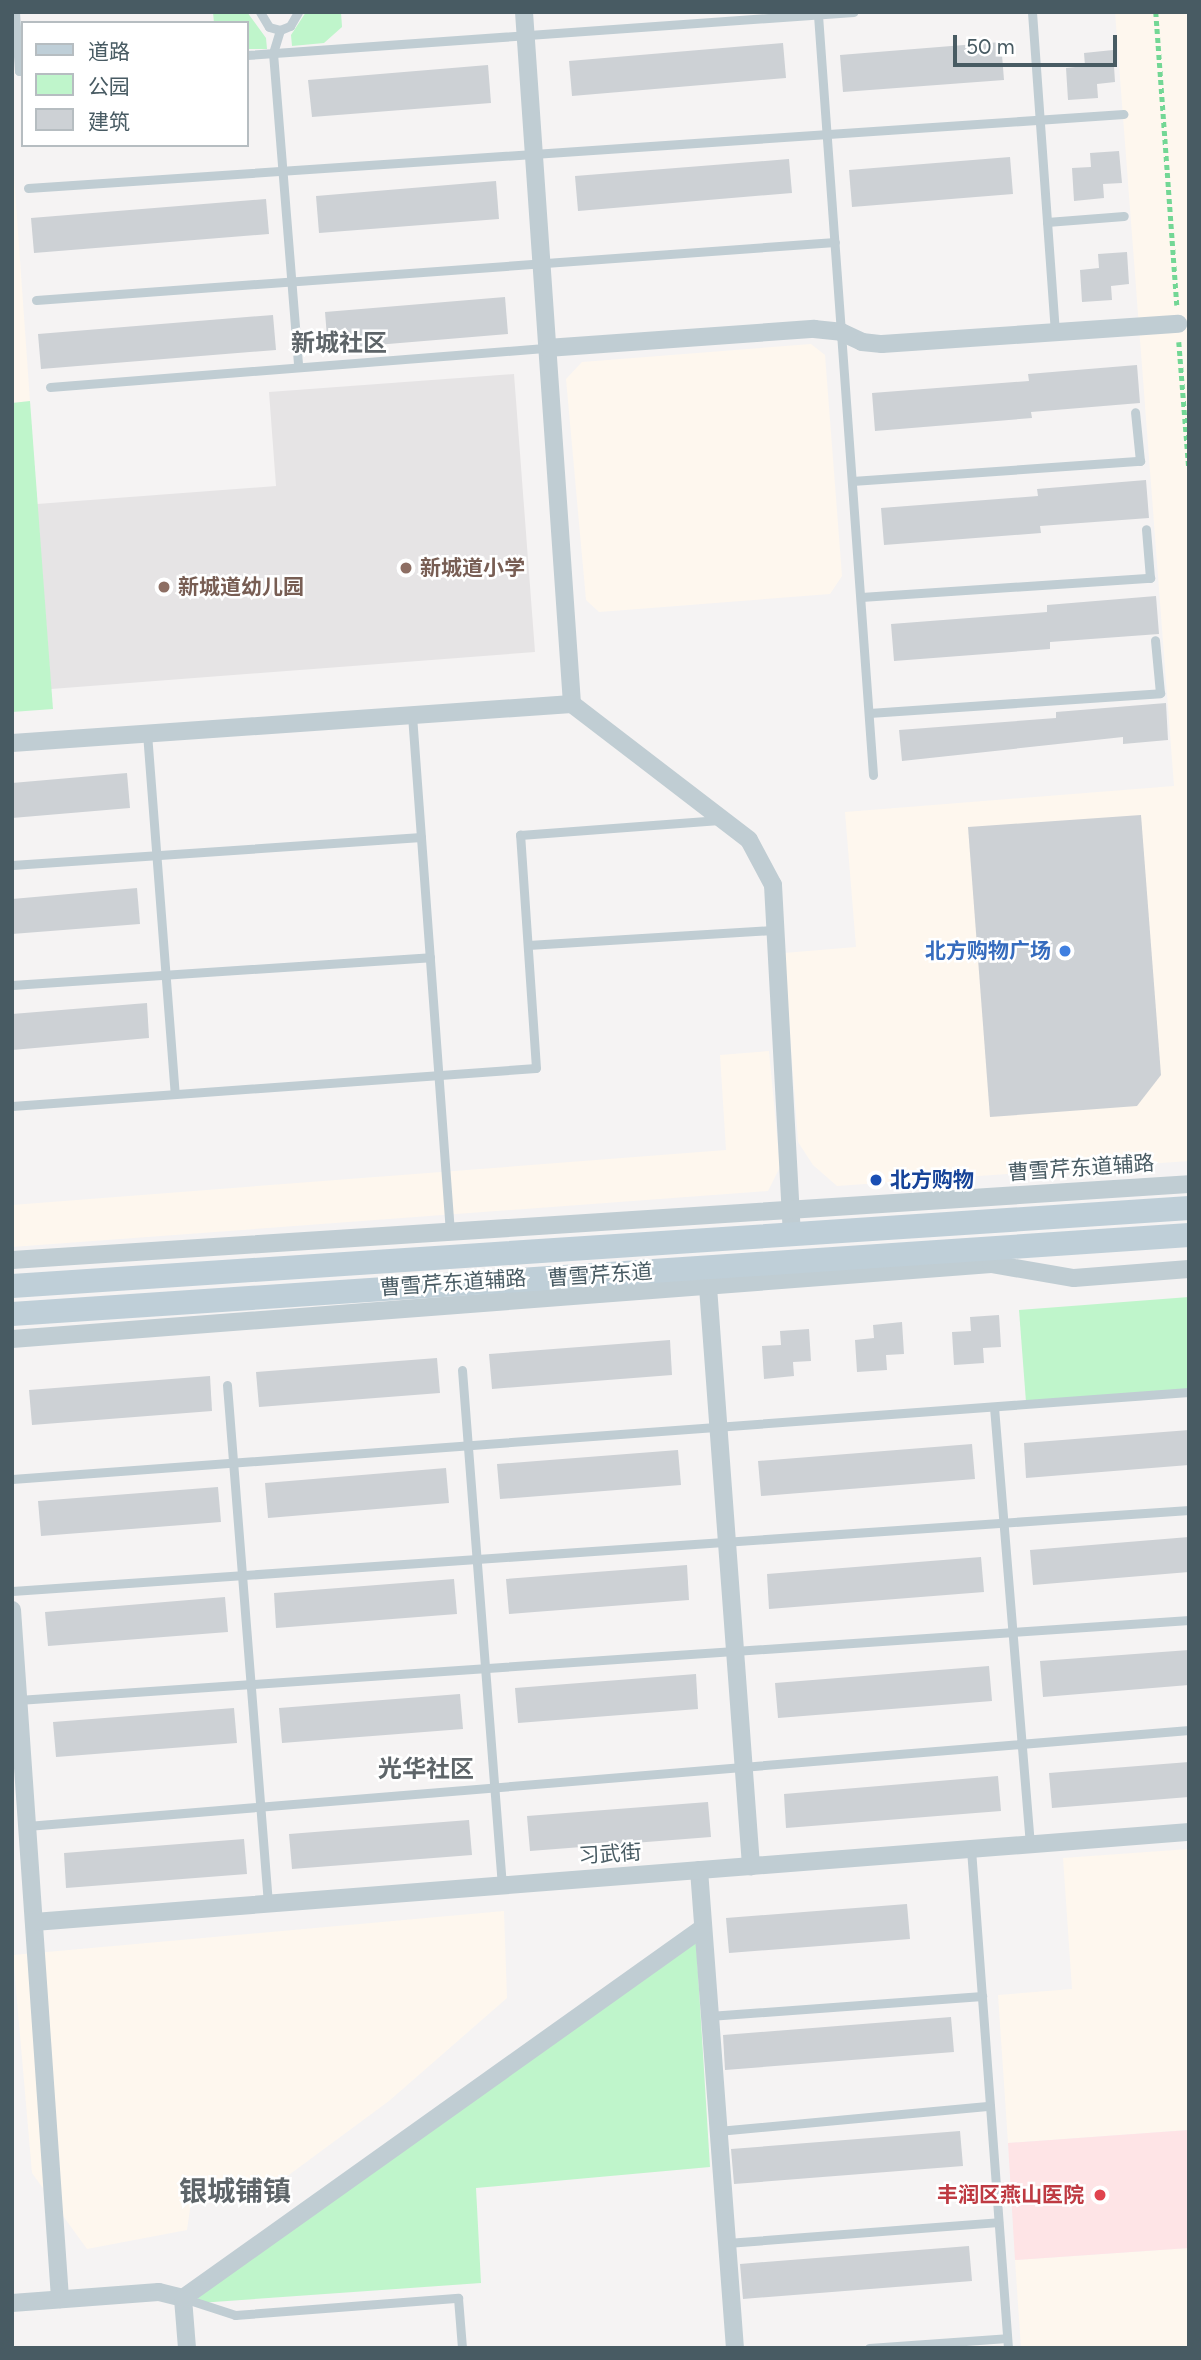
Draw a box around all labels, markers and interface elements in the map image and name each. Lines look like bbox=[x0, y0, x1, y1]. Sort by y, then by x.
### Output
legend bbox=[21, 21, 248, 147]
scale bar bbox=[956, 21, 1120, 65]
text: 50 m bbox=[966, 34, 1015, 59]
text: 道路 bbox=[88, 39, 130, 64]
text: 公园 bbox=[88, 74, 130, 99]
text: 建筑 bbox=[88, 109, 130, 134]
district label: 新城社区 bbox=[291, 329, 387, 357]
place label: 新城道小学 bbox=[420, 555, 525, 581]
marker: 新城道小学 bbox=[398, 560, 414, 576]
place label: 新城道幼儿园 bbox=[178, 574, 304, 600]
marker: 新城道幼儿园 bbox=[156, 579, 172, 595]
place label: 北方购物广场 bbox=[925, 938, 1051, 964]
marker: 北方购物广场 bbox=[1057, 943, 1073, 959]
street label: 曹雪芹东道辅路 bbox=[1007, 1150, 1155, 1186]
place label: 北方购物 bbox=[890, 1167, 974, 1193]
marker: 北方购物 bbox=[868, 1172, 884, 1188]
street label: 曹雪芹东道 bbox=[547, 1259, 653, 1291]
street label: 曹雪芹东道辅路 bbox=[379, 1265, 527, 1301]
district label: 光华社区 bbox=[378, 1755, 474, 1783]
street label: 习武街 bbox=[578, 1839, 642, 1869]
district label: 银城铺镇 bbox=[179, 2174, 291, 2208]
place label: 丰润区燕山医院 bbox=[937, 2182, 1084, 2208]
marker: 丰润区燕山医院 bbox=[1090, 2185, 1110, 2205]

